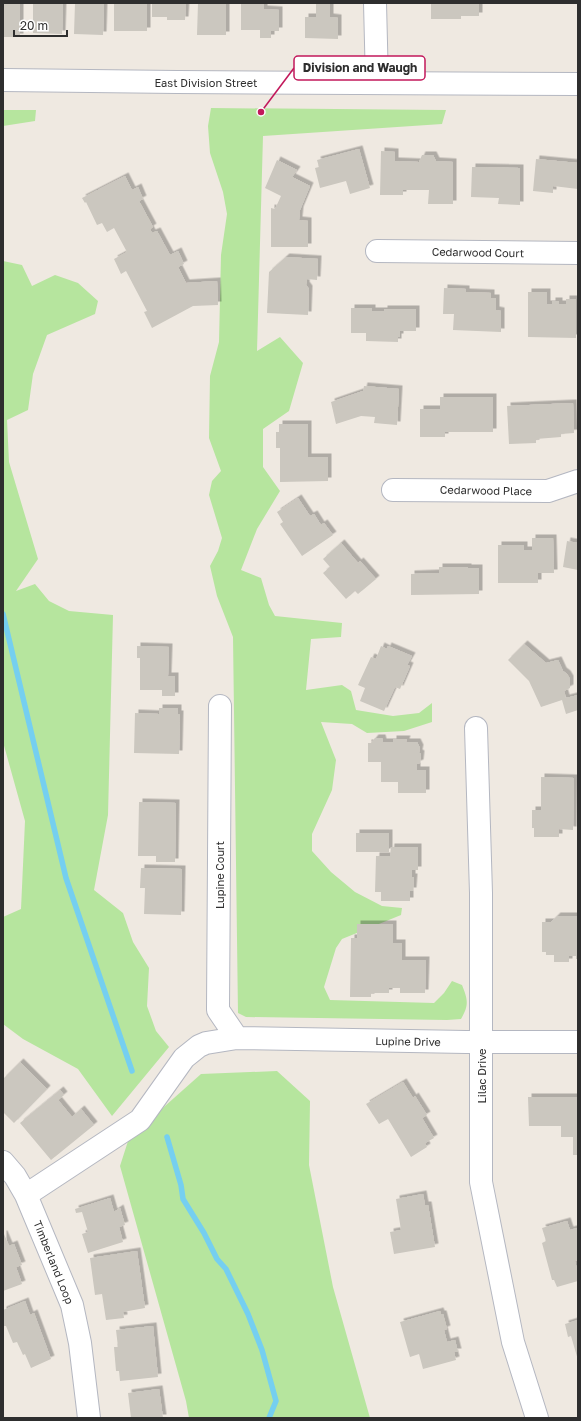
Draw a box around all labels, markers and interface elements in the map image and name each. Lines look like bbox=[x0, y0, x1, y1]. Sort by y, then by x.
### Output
scale bar bbox=[14, 12, 67, 38]
text: 20 m bbox=[20, 18, 48, 33]
callout: Division and Waugh bbox=[294, 56, 425, 80]
text: Division and Waugh bbox=[303, 60, 417, 75]
street label: East Division Street bbox=[154, 76, 258, 89]
street label: Cedarwood Court bbox=[432, 245, 524, 259]
street label: Cedarwood Place bbox=[440, 483, 532, 497]
street label: Lupine Court bbox=[213, 841, 226, 909]
street label: Lupine Drive bbox=[375, 1034, 441, 1048]
street label: Lilac Drive bbox=[475, 1049, 488, 1103]
street label: Timberland Loop bbox=[31, 1218, 77, 1306]

